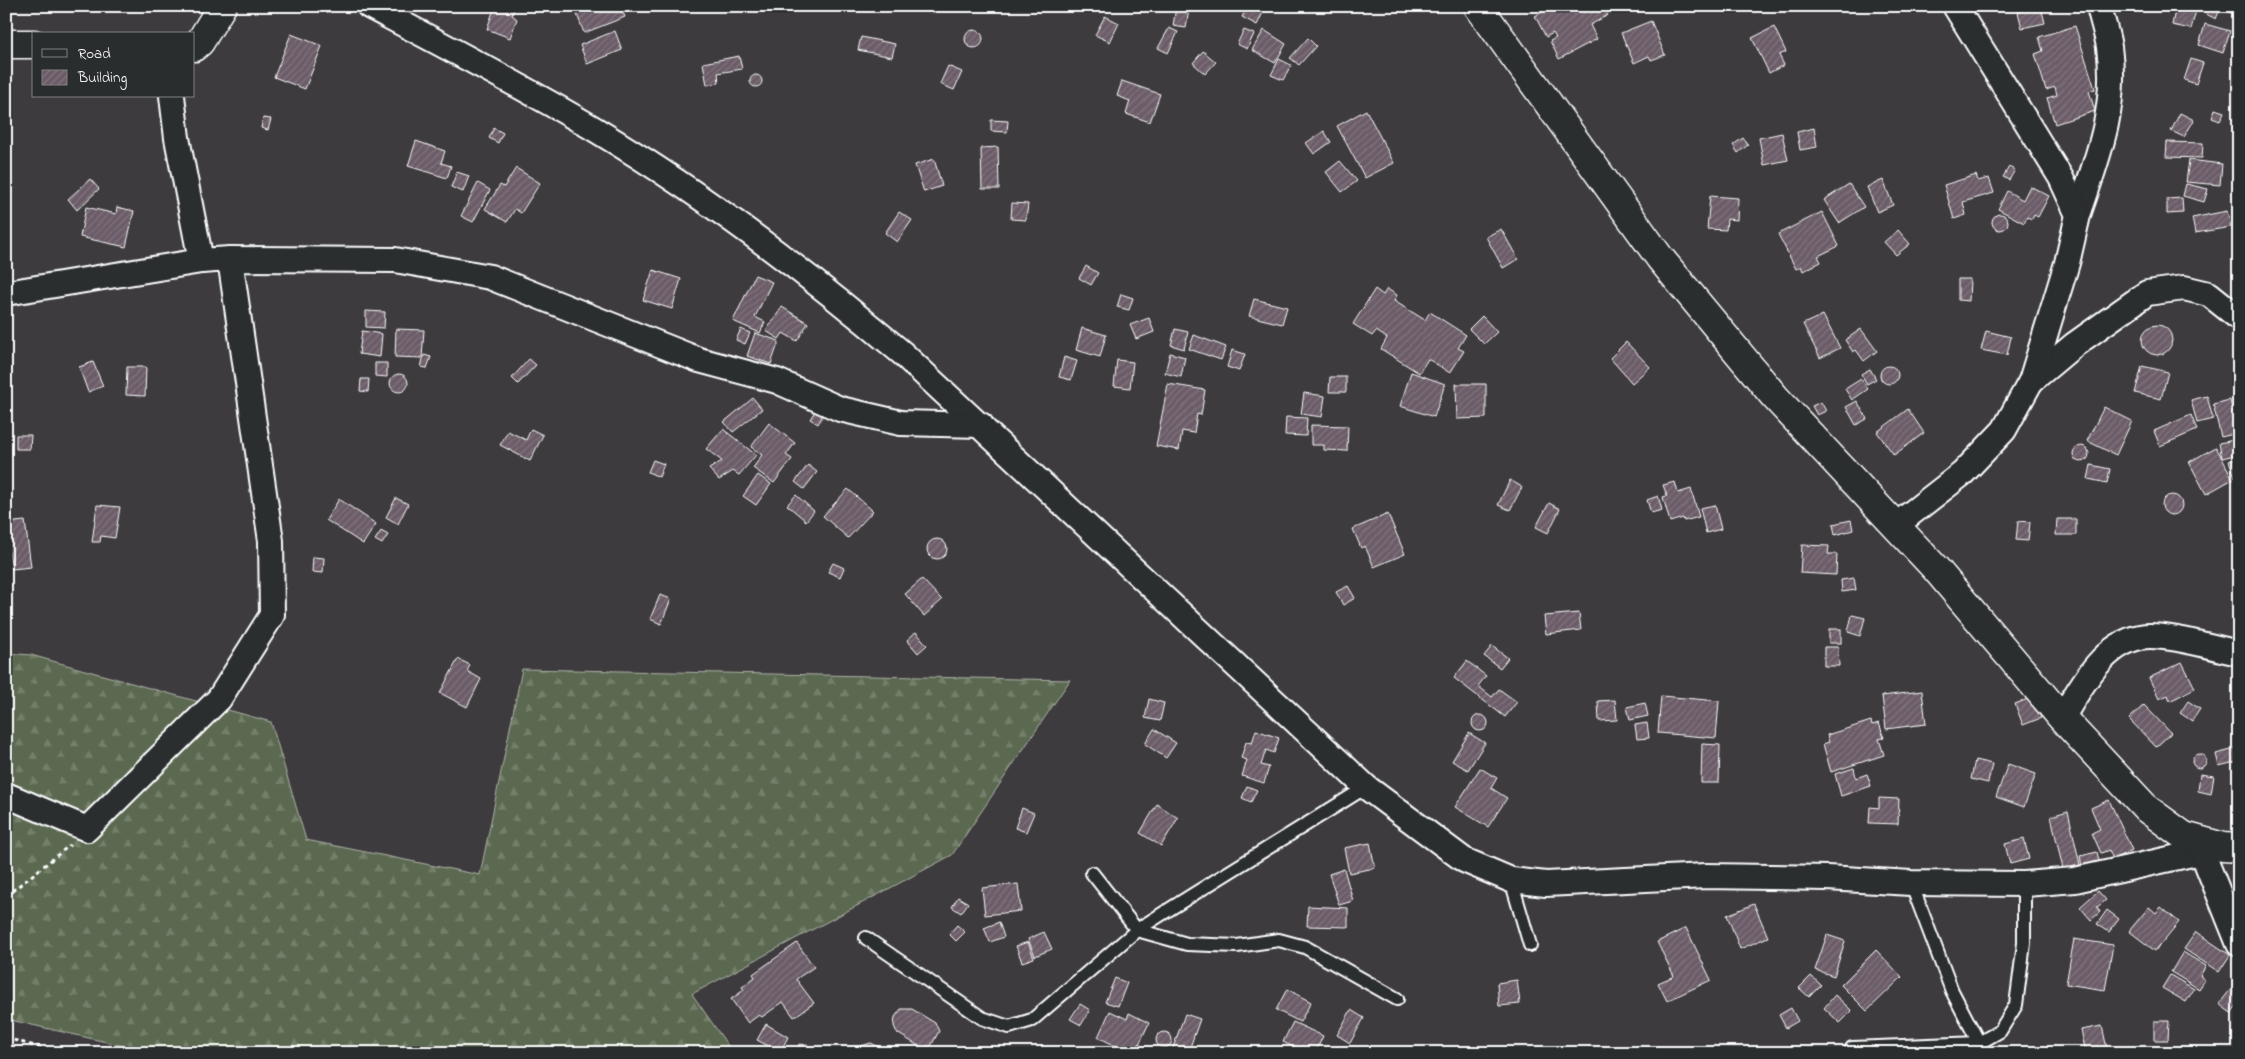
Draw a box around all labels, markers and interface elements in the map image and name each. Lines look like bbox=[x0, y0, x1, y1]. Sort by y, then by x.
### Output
legend bbox=[32, 32, 195, 98]
text: Road bbox=[78, 43, 111, 65]
text: Building bbox=[77, 67, 127, 90]

